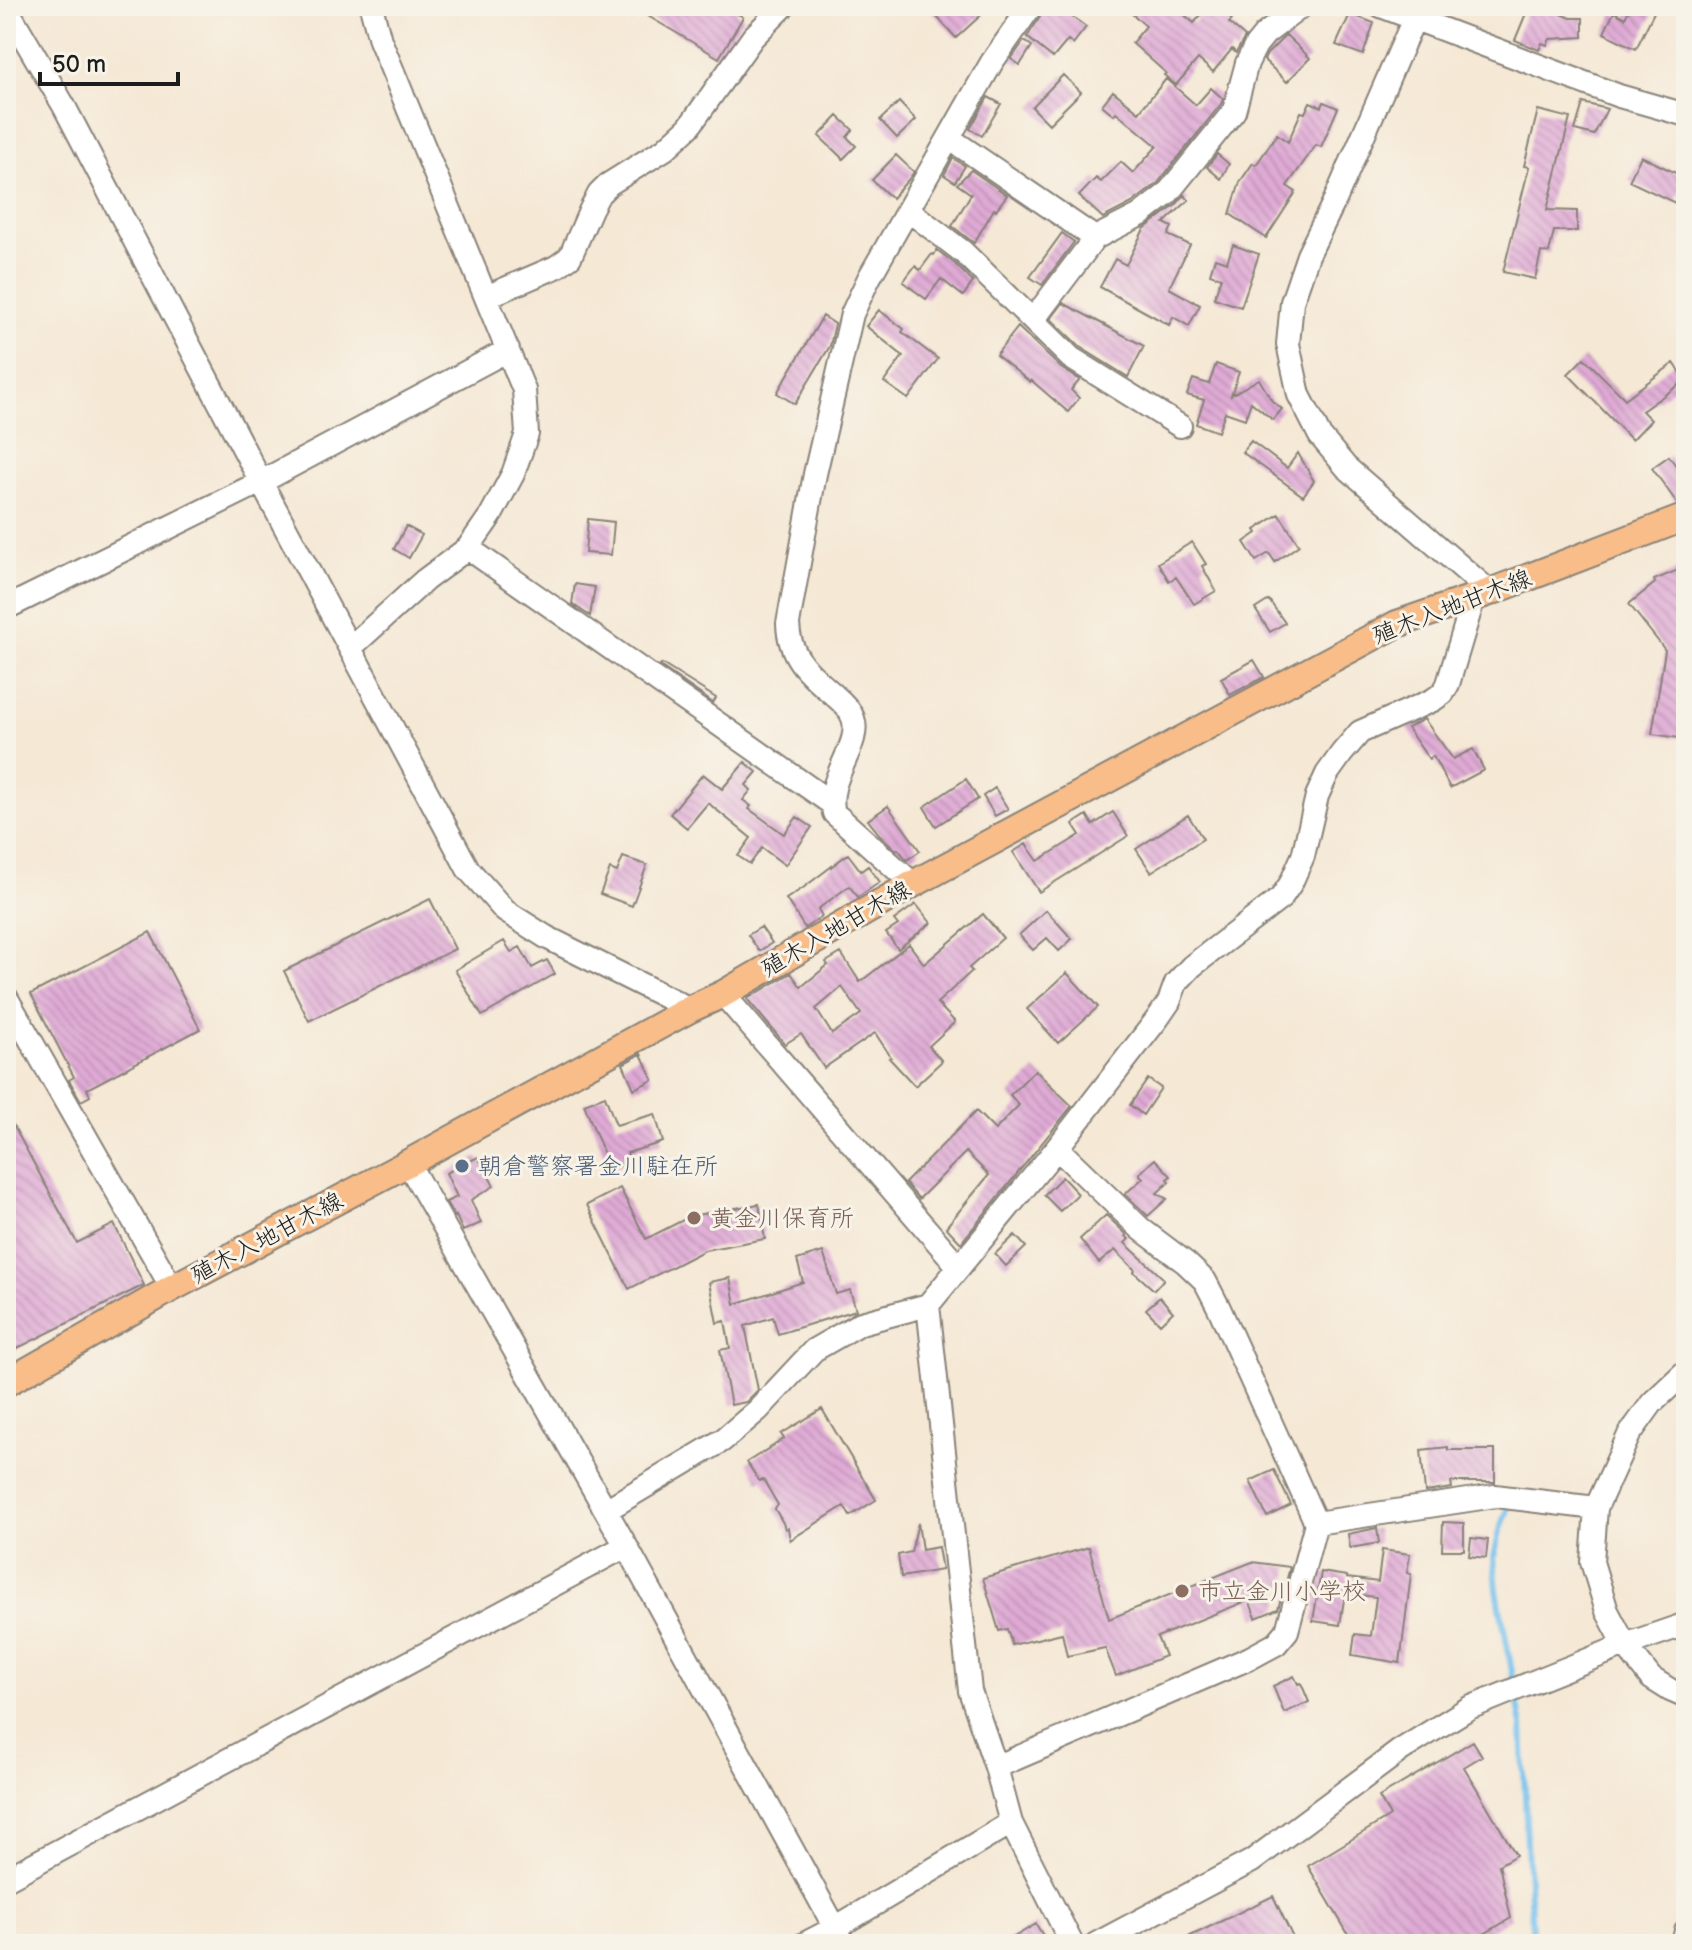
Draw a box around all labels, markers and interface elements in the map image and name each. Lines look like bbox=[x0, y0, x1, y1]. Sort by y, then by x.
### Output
scale bar bbox=[40, 36, 178, 86]
text: 50 m bbox=[52, 50, 106, 79]
street label: 殖木入地甘木線 bbox=[1368, 563, 1536, 651]
street label: 殖木入地甘木線 bbox=[756, 874, 916, 984]
place label: 朝倉警察署金川駐在所 bbox=[478, 1152, 718, 1181]
marker: 朝倉警察署金川駐在所 bbox=[453, 1157, 471, 1175]
street label: 殖木入地甘木線 bbox=[186, 1186, 348, 1290]
place label: 黄金川保育所 bbox=[710, 1204, 854, 1233]
marker: 黄金川保育所 bbox=[685, 1209, 703, 1227]
place label: 市立金川小学校 bbox=[1198, 1577, 1366, 1606]
marker: 市立金川小学校 bbox=[1173, 1582, 1191, 1600]

